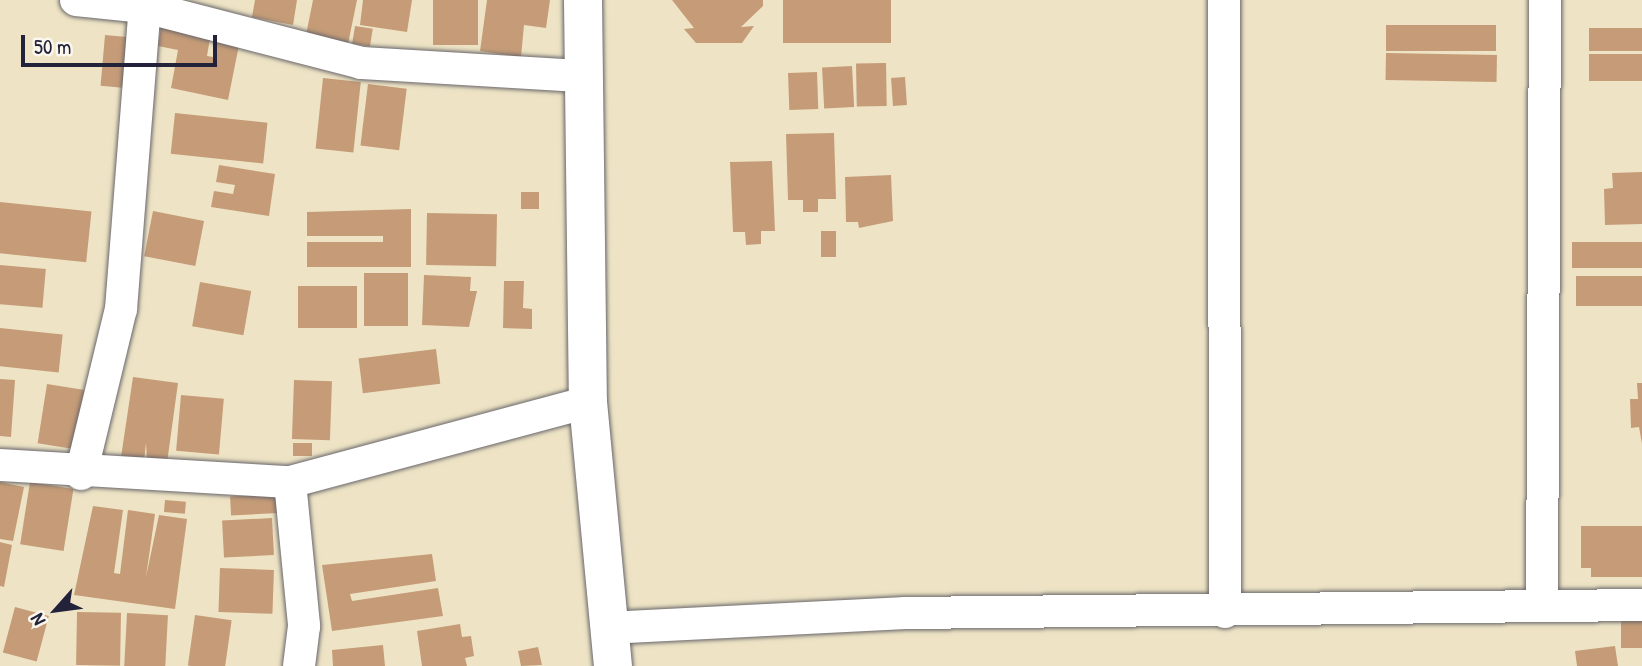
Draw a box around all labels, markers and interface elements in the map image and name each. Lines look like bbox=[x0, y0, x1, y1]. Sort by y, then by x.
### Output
scale bar bbox=[24, 21, 220, 65]
text: 50 m bbox=[34, 32, 71, 61]
north arrow bbox=[21, 575, 91, 645]
text: N bbox=[24, 609, 51, 630]

